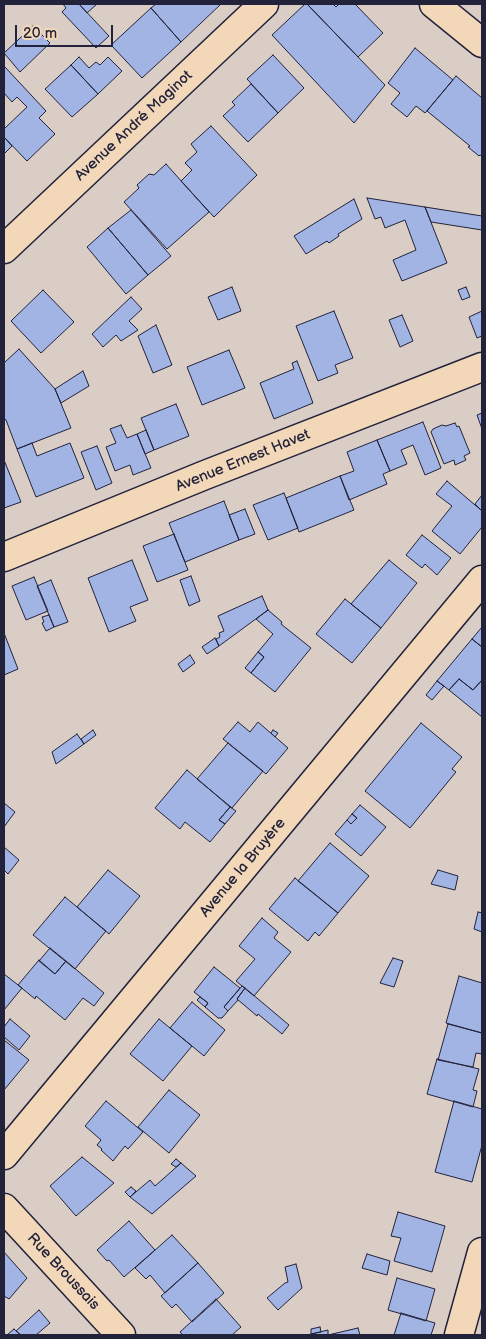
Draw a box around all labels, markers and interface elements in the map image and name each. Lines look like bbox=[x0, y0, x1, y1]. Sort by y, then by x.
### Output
scale bar bbox=[18, 15, 115, 47]
text: 20 m bbox=[23, 24, 57, 43]
street label: Avenue André Maginot bbox=[72, 67, 196, 185]
street label: Avenue Ernest Havet bbox=[173, 426, 313, 496]
street label: Avenue la Bruyère bbox=[196, 815, 290, 921]
street label: Rue Broussais bbox=[23, 1230, 103, 1314]

